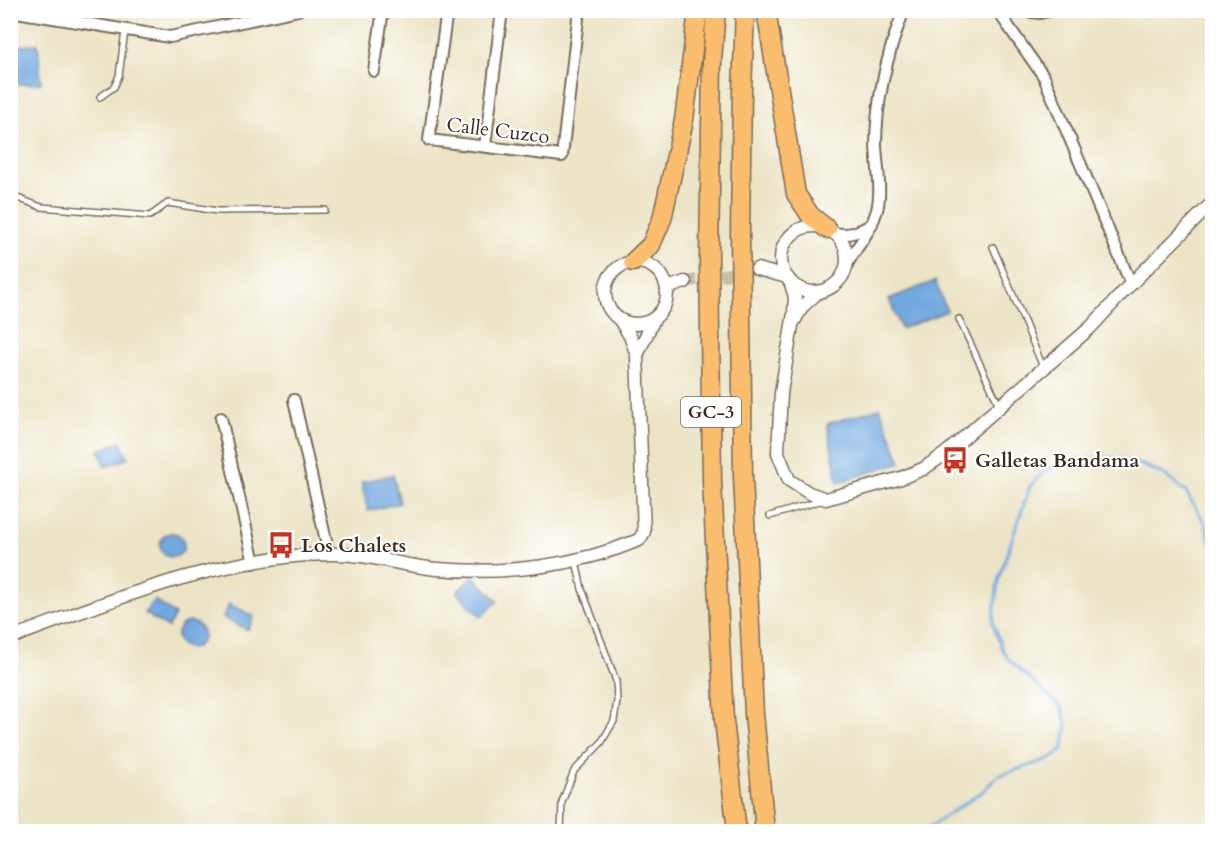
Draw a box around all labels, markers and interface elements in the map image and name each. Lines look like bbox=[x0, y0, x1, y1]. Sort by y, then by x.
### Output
street label: Calle Cuzco bbox=[445, 111, 551, 150]
road number: GC-3 bbox=[681, 397, 741, 427]
bus stop icon: Galletas Bandama bbox=[940, 445, 970, 475]
place label: Galletas Bandama bbox=[975, 447, 1140, 474]
bus stop icon: Los Chalets bbox=[266, 530, 296, 560]
place label: Los Chalets bbox=[301, 532, 406, 559]

